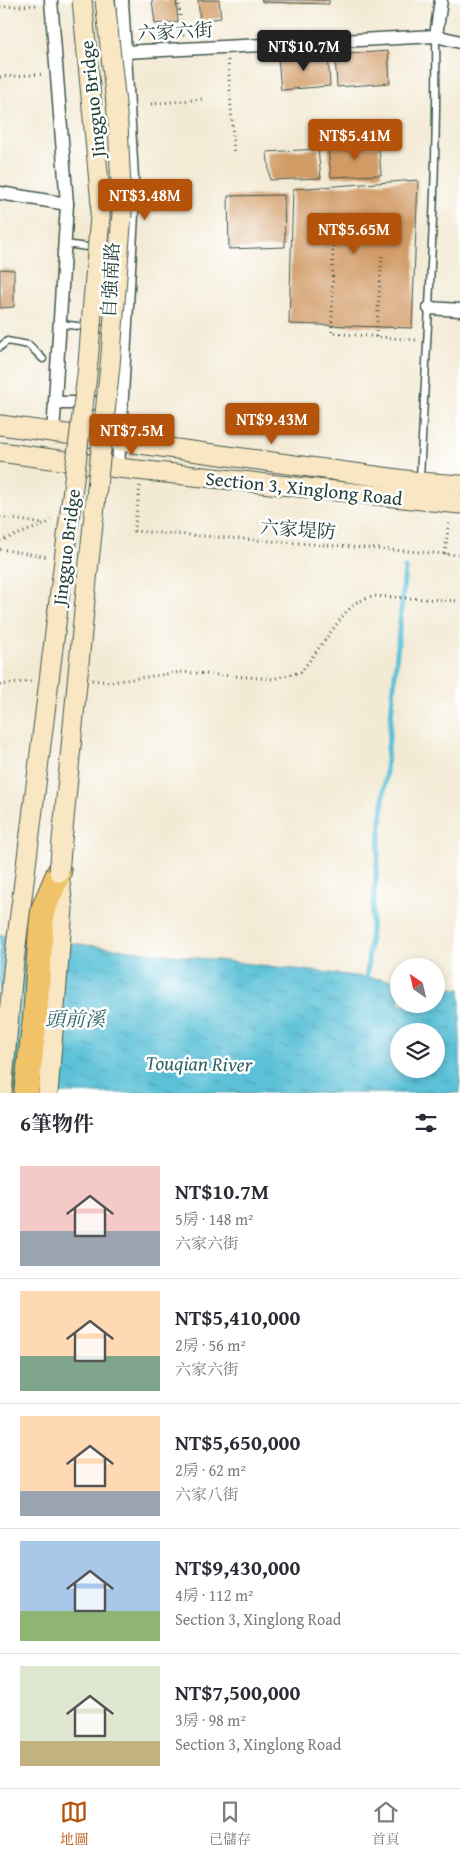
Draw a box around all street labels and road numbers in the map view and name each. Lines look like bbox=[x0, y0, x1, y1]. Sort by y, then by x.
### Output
street label: 六家六街 bbox=[136, 15, 214, 47]
street label: Jingguo Bridge bbox=[72, 39, 112, 161]
street label: 自強南路 bbox=[94, 241, 126, 319]
street label: Section 3, Xinglong Road bbox=[204, 464, 405, 512]
street label: Jingguo Bridge bbox=[45, 487, 87, 609]
street label: 六家堤防 bbox=[259, 512, 337, 546]

